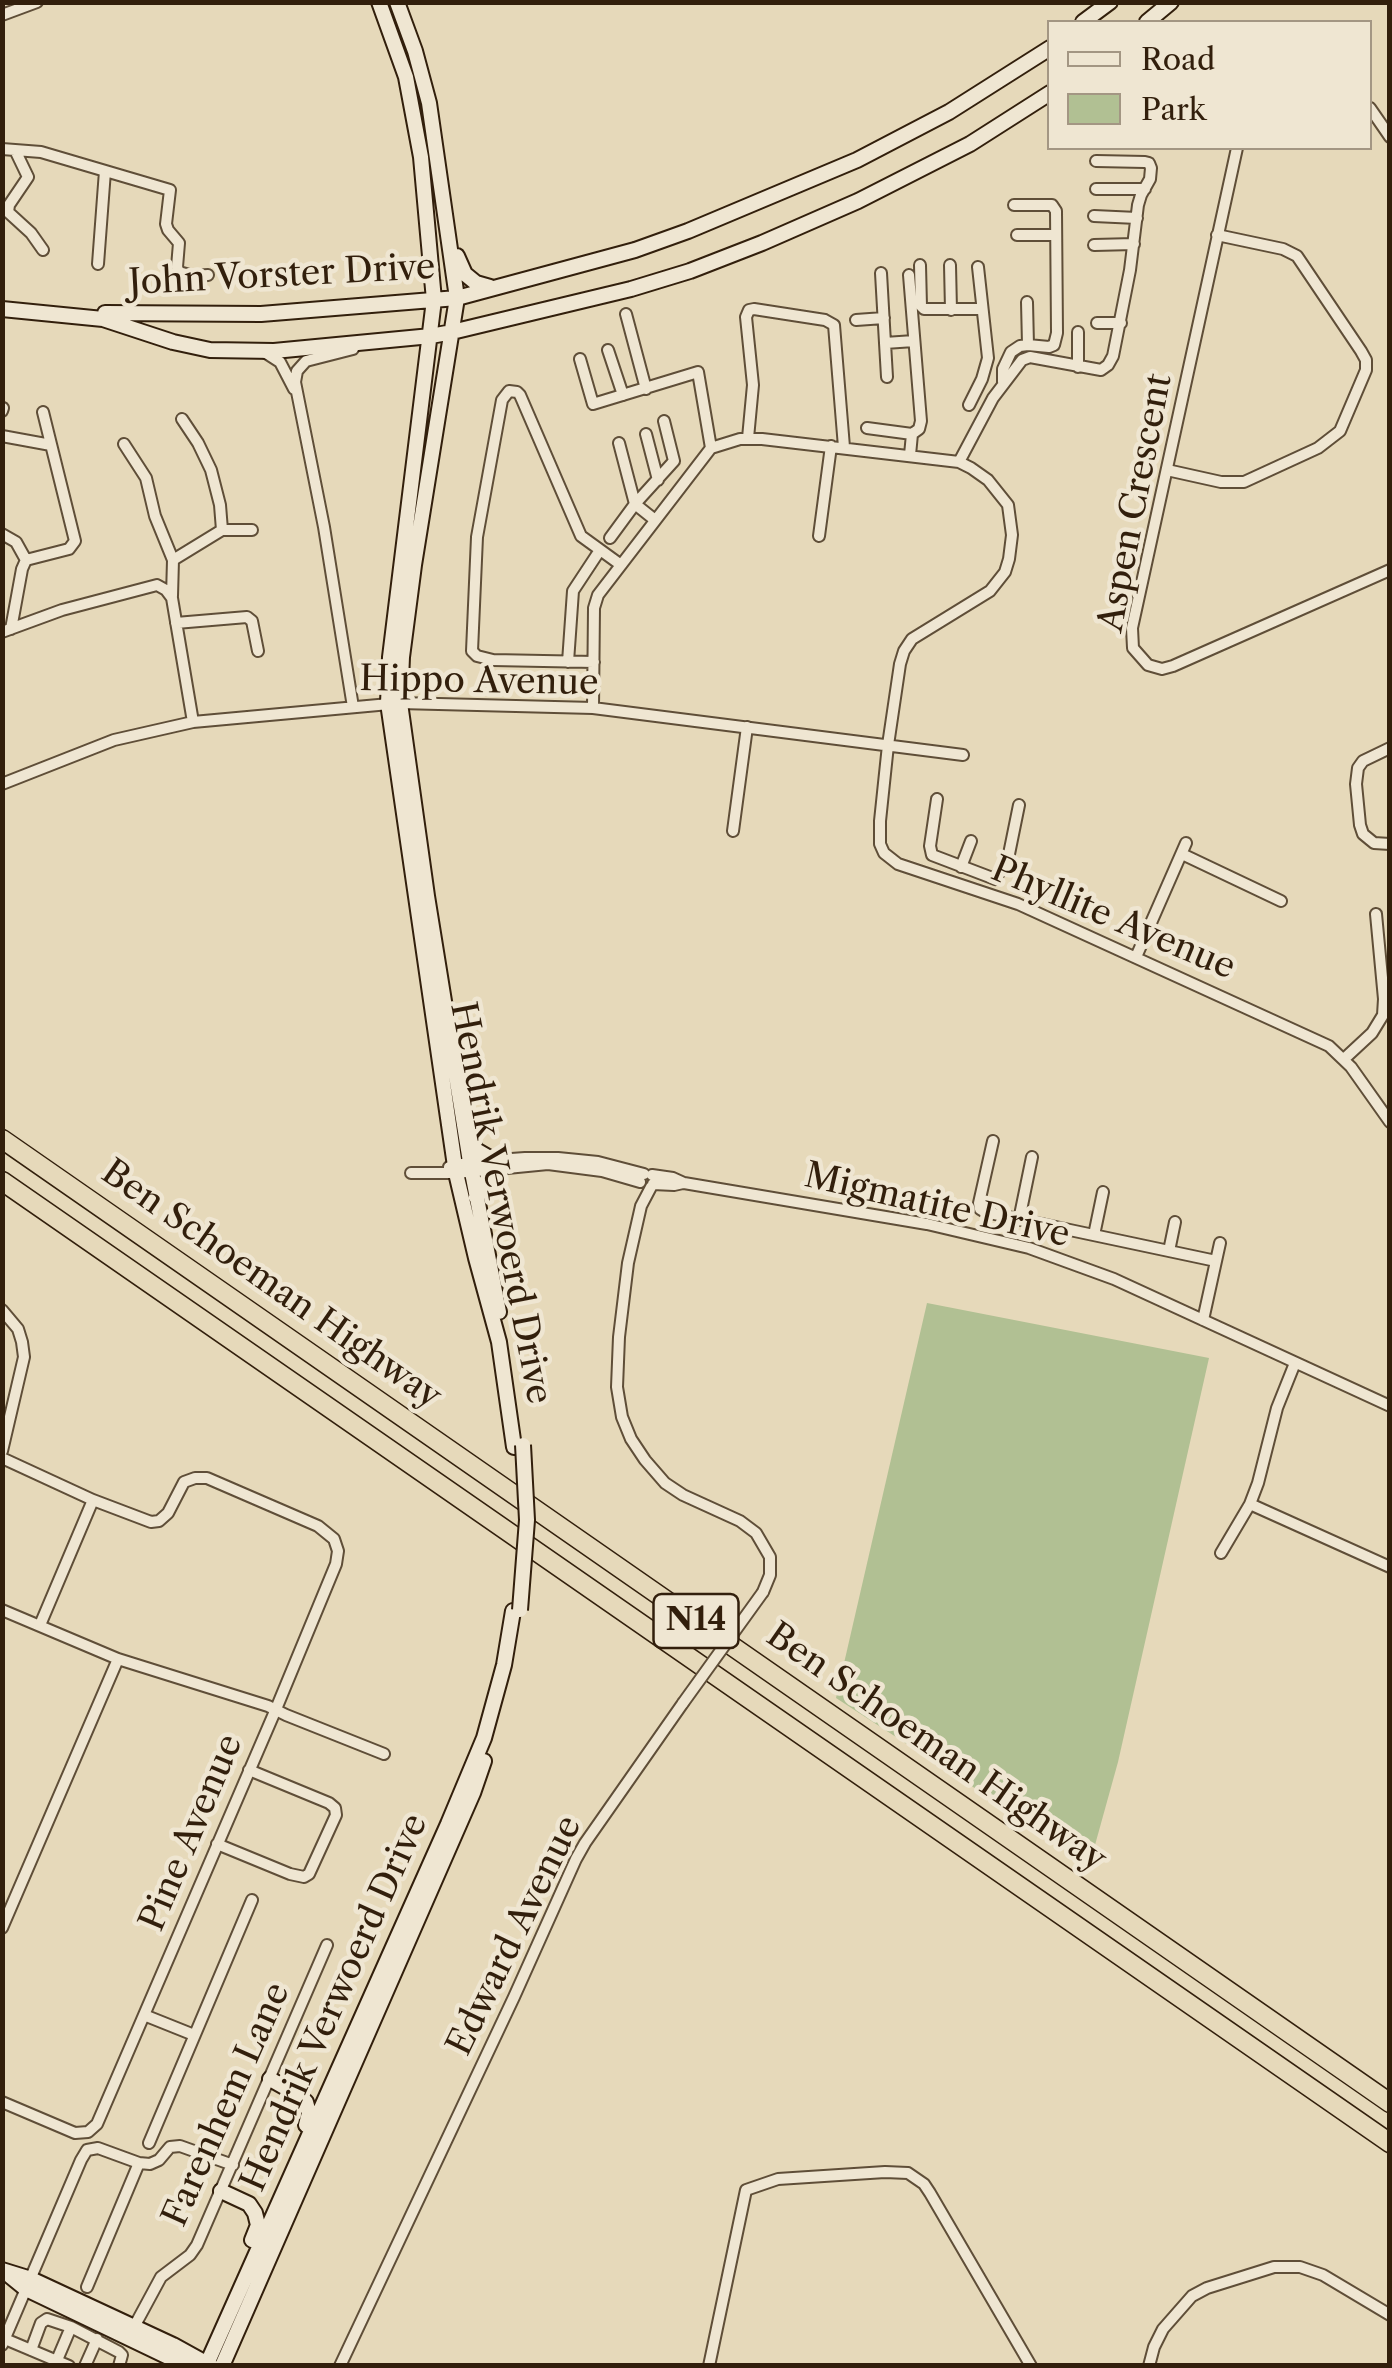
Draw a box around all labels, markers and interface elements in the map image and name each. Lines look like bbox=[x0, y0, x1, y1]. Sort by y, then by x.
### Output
legend bbox=[1047, 20, 1372, 150]
text: Road bbox=[1141, 41, 1215, 78]
text: Park bbox=[1141, 91, 1206, 128]
street label: John Vorster Drive bbox=[128, 247, 436, 305]
street label: Aspen Crescent bbox=[1090, 370, 1182, 636]
street label: Hippo Avenue bbox=[359, 659, 599, 705]
street label: Phyllite Avenue bbox=[985, 849, 1241, 989]
street label: Hendrik Verwoerd Drive bbox=[440, 999, 560, 1407]
street label: Ben Schoeman Highway bbox=[93, 1152, 449, 1418]
street label: Migmatite Drive bbox=[800, 1155, 1074, 1257]
road number: N14 bbox=[654, 1594, 738, 1648]
street label: Ben Schoeman Highway bbox=[758, 1615, 1114, 1881]
street label: Pine Avenue bbox=[132, 1729, 252, 1937]
street label: Hendrik Verwoerd Drive bbox=[233, 1808, 437, 2198]
street label: Edward Avenue bbox=[439, 1810, 591, 2062]
street label: Farenhem Lane bbox=[155, 1977, 299, 2233]

